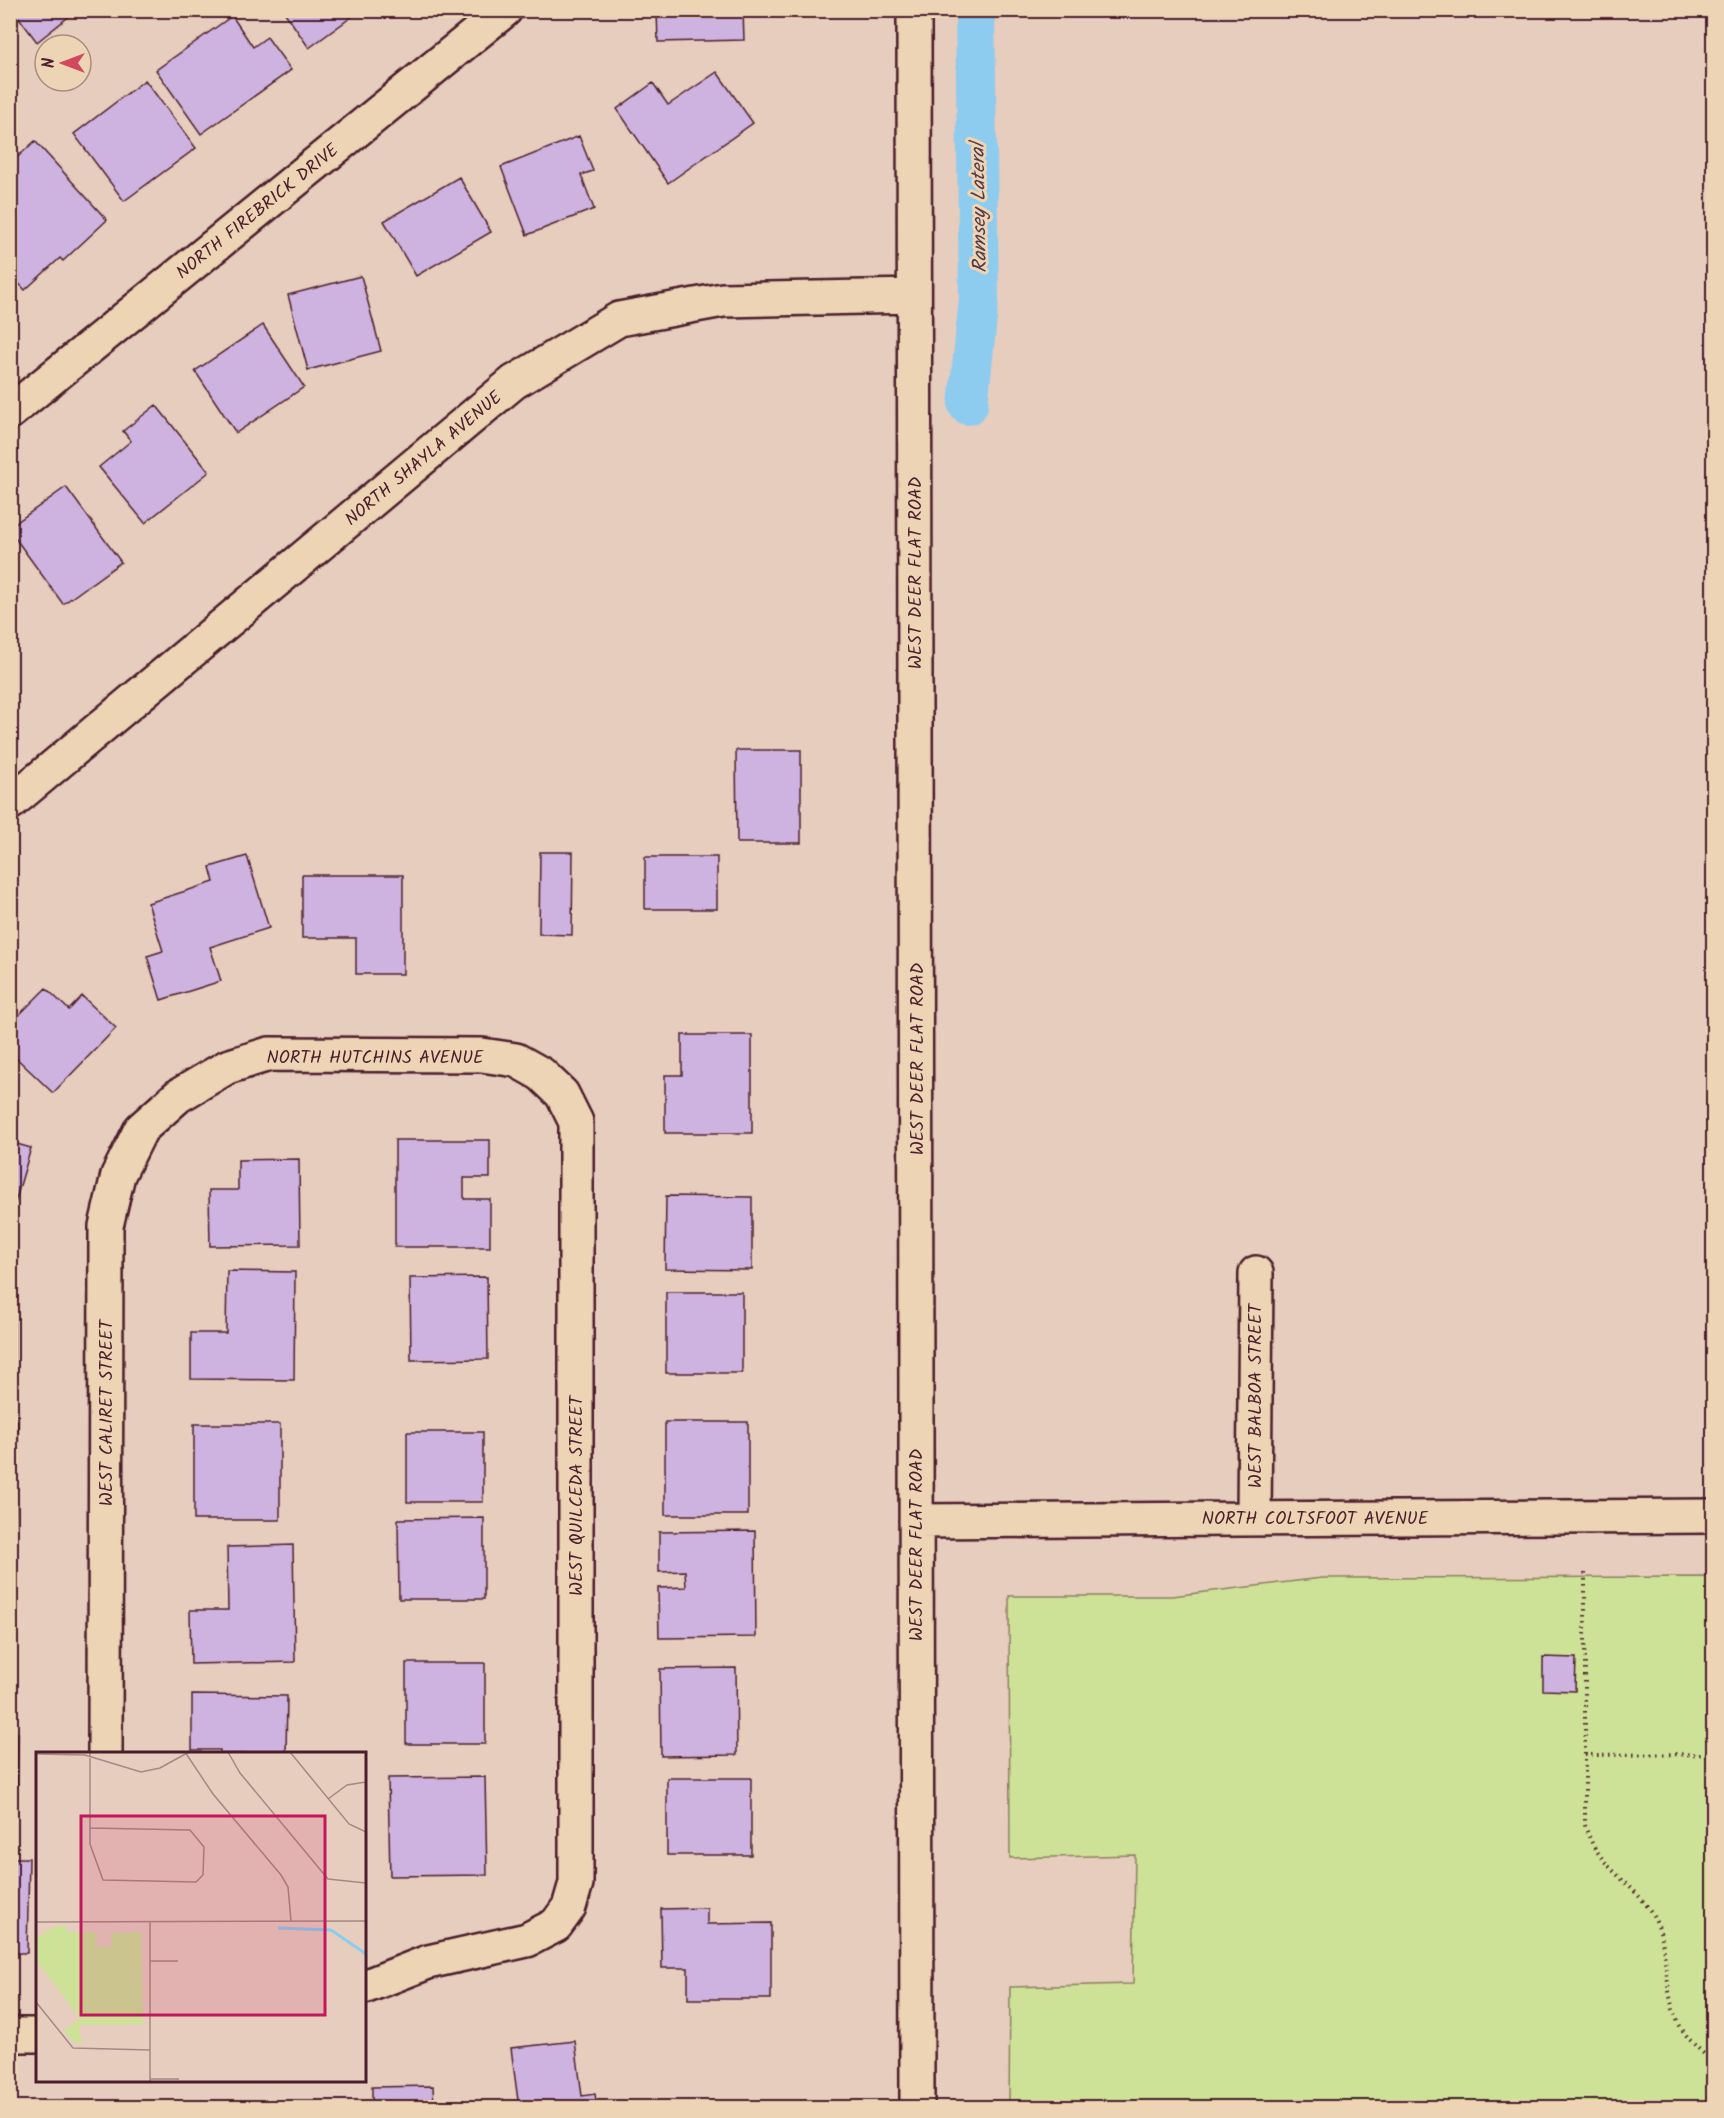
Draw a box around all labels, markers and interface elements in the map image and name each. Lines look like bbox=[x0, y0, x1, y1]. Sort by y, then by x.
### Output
north arrow bbox=[33, 33, 93, 93]
text: N bbox=[37, 58, 62, 68]
street label: NORTH FIREBRICK DRIVE bbox=[170, 137, 346, 287]
water label: Ramsey Lateral bbox=[963, 139, 997, 273]
street label: NORTH SHAYLA AVENUE bbox=[339, 384, 510, 534]
street label: WEST DEER FLAT ROAD bbox=[902, 476, 931, 669]
street label: WEST DEER FLAT ROAD bbox=[904, 962, 933, 1155]
street label: NORTH HUTCHINS AVENUE bbox=[266, 1044, 484, 1073]
street label: WEST BALBOA STREET bbox=[1242, 1302, 1271, 1488]
street label: WEST CALIRET STREET bbox=[93, 1318, 122, 1506]
street label: WEST QUILCEDA STREET bbox=[563, 1395, 592, 1596]
street label: WEST DEER FLAT ROAD bbox=[903, 1448, 932, 1641]
street label: NORTH COLTSFOOT AVENUE bbox=[1202, 1505, 1429, 1534]
inset map bbox=[36, 1752, 366, 2082]

